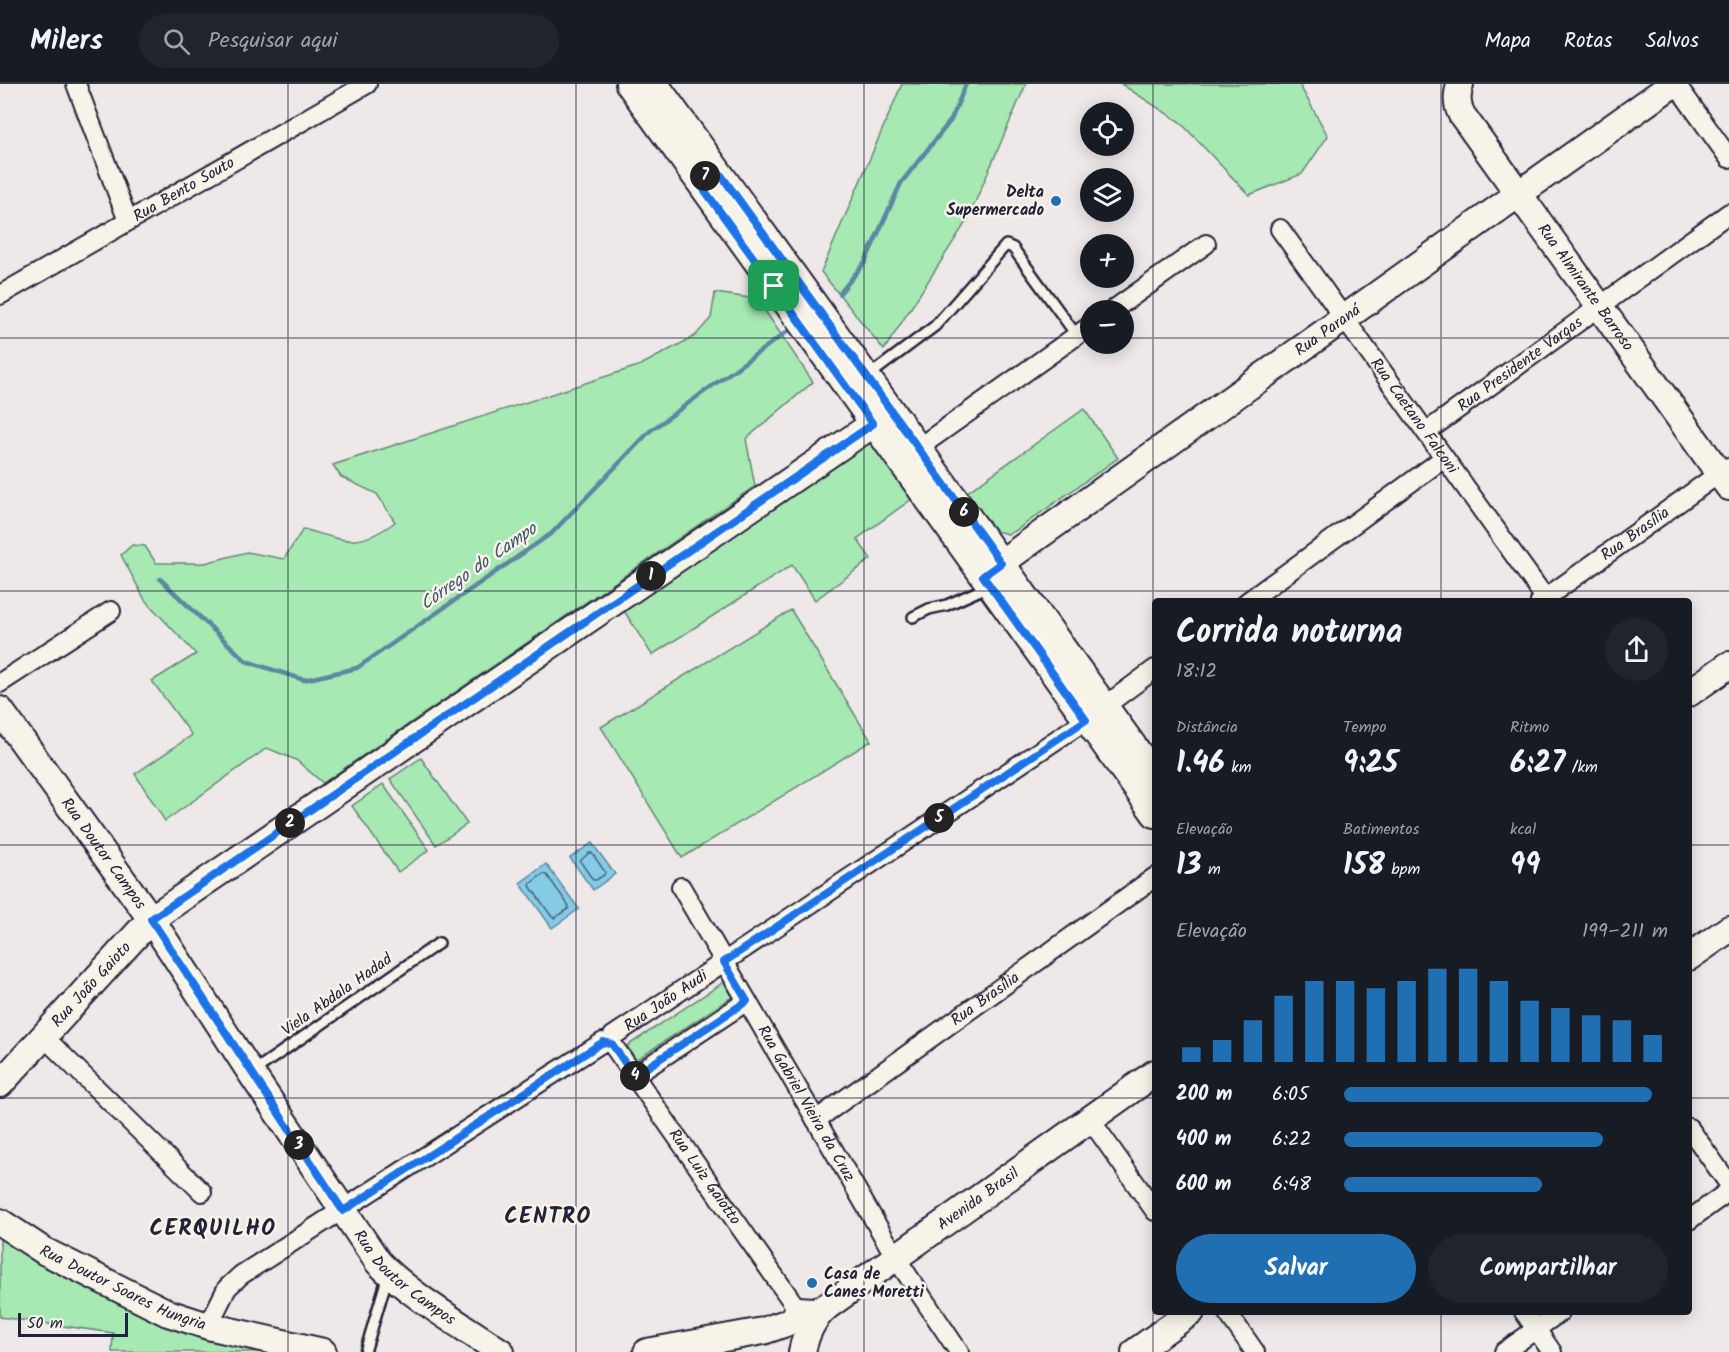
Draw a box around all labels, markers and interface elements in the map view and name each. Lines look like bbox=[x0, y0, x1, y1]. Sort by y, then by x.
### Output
search box bbox=[139, 14, 559, 68]
text: Milers bbox=[30, 19, 103, 64]
text: Pesquisar aqui bbox=[208, 24, 338, 59]
icon: search bbox=[160, 25, 193, 58]
text: Mapa bbox=[1485, 25, 1531, 58]
text: Rotas bbox=[1564, 25, 1613, 58]
text: Salvos bbox=[1646, 25, 1699, 58]
map controls bbox=[1080, 102, 1134, 354]
button: locate bbox=[1080, 102, 1134, 156]
street label: Rua Bento Souto bbox=[128, 150, 239, 229]
pin: 7 bbox=[690, 161, 720, 191]
text: 7 bbox=[701, 163, 709, 188]
button: layers bbox=[1080, 168, 1134, 222]
place label: Delta Supermercado bbox=[947, 180, 1044, 223]
marker: Delta Supermercado bbox=[1049, 194, 1063, 208]
street label: Rua Almirante Barroso bbox=[1531, 218, 1640, 356]
button: + bbox=[1080, 234, 1134, 288]
pin bbox=[748, 260, 799, 311]
icon: arrive bbox=[757, 269, 790, 302]
street label: Rua Paraná bbox=[1289, 297, 1367, 362]
button: − bbox=[1080, 300, 1134, 354]
street label: Rua Presidente Vargas bbox=[1452, 310, 1588, 418]
street label: Rua Caetano Falconi bbox=[1364, 353, 1465, 480]
pin: 6 bbox=[949, 497, 979, 527]
text: 6 bbox=[960, 499, 968, 524]
street label: Rua Brasília bbox=[1595, 500, 1675, 567]
water label: Córrego do Campo bbox=[414, 515, 545, 618]
pin: 1 bbox=[636, 561, 666, 591]
text: 1 bbox=[649, 563, 653, 588]
text: Corrida noturna bbox=[1176, 607, 1403, 660]
button: share bbox=[1605, 618, 1668, 681]
text: 18:12 bbox=[1176, 656, 1217, 688]
text: Distância bbox=[1176, 715, 1238, 740]
text: Tempo bbox=[1343, 715, 1386, 740]
text: Ritmo bbox=[1510, 715, 1549, 740]
text: 1.46 bbox=[1176, 740, 1225, 788]
text: 9:25 bbox=[1343, 740, 1398, 788]
text: 6:27 bbox=[1510, 740, 1565, 788]
text: km bbox=[1225, 755, 1251, 780]
text: /km bbox=[1565, 755, 1598, 780]
street label: Rua Doutor Campos bbox=[55, 792, 153, 915]
pin: 5 bbox=[924, 803, 954, 833]
text: 5 bbox=[935, 805, 943, 830]
pin: 2 bbox=[275, 808, 305, 838]
text: 2 bbox=[285, 810, 295, 835]
text: Elevação bbox=[1176, 817, 1233, 842]
text: Batimentos bbox=[1343, 817, 1419, 842]
text: kcal bbox=[1510, 817, 1536, 842]
text: 13 bbox=[1176, 842, 1201, 890]
text: 158 bbox=[1343, 842, 1385, 890]
text: 99 bbox=[1510, 842, 1540, 890]
text: m bbox=[1201, 857, 1221, 882]
text: bpm bbox=[1385, 857, 1420, 882]
text: Elevação bbox=[1176, 916, 1247, 948]
text: 199–211 m bbox=[1582, 916, 1668, 948]
street label: Rua João Gaioto bbox=[45, 936, 137, 1033]
street label: Viela Abdala Hadad bbox=[276, 947, 398, 1043]
street label: Rua João Audi bbox=[619, 963, 714, 1038]
street label: Rua Brasília bbox=[945, 965, 1025, 1032]
street label: Rua Gabriel Vieira da Cruz bbox=[751, 1020, 862, 1186]
pin: 4 bbox=[620, 1061, 650, 1091]
text: 4 bbox=[631, 1063, 639, 1088]
text: 200 m bbox=[1176, 1079, 1232, 1111]
text: 6:05 bbox=[1272, 1079, 1309, 1111]
street label: Rua Luiz Gaiotto bbox=[662, 1123, 747, 1230]
text: 400 m bbox=[1176, 1124, 1232, 1156]
text: 6:22 bbox=[1272, 1124, 1311, 1156]
pin: 3 bbox=[284, 1130, 314, 1160]
text: 3 bbox=[295, 1132, 303, 1157]
street label: Avenida Brasil bbox=[932, 1161, 1024, 1237]
text: 600 m bbox=[1176, 1169, 1231, 1201]
text: 6:48 bbox=[1272, 1169, 1311, 1201]
district label: CENTRO bbox=[504, 1200, 592, 1235]
district label: CERQUILHO bbox=[150, 1212, 276, 1247]
street label: Rua Doutor Campos bbox=[347, 1225, 461, 1332]
button: Salvar bbox=[1176, 1234, 1416, 1303]
button: Compartilhar bbox=[1428, 1234, 1668, 1303]
street label: Rua Doutor Soares Hungria bbox=[35, 1238, 209, 1337]
place label: Casa de Canes Moretti bbox=[824, 1262, 925, 1305]
marker: Casa de Canes Moretti bbox=[805, 1276, 819, 1290]
scale bar bbox=[18, 1310, 128, 1338]
text: 50 m bbox=[27, 1311, 63, 1336]

